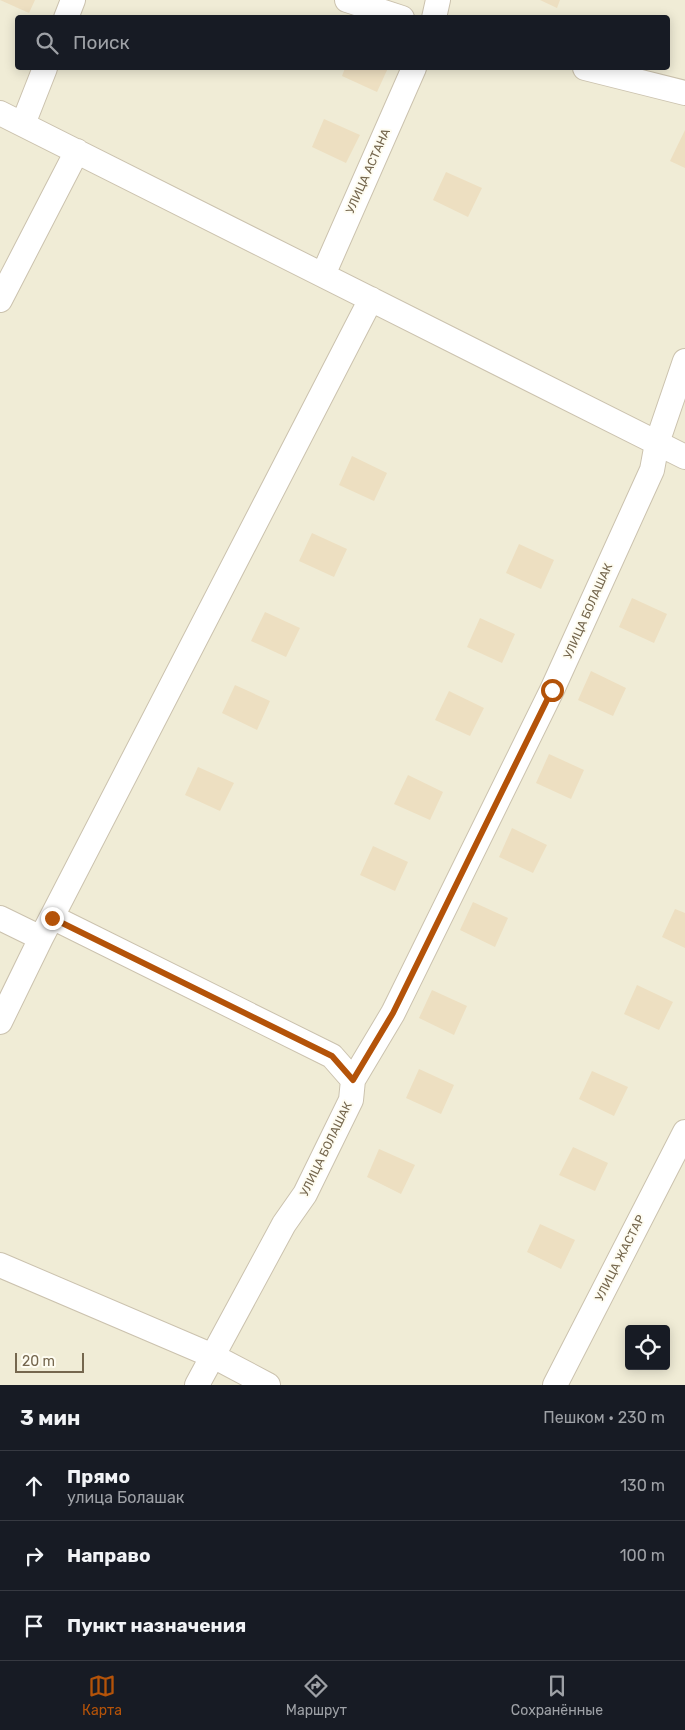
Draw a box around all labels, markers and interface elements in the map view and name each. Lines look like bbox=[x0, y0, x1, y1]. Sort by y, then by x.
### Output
search box bbox=[15, 15, 670, 70]
icon: search bbox=[33, 29, 61, 57]
text: Поиск bbox=[73, 31, 130, 54]
street label: УЛИЦА АСТАНА bbox=[343, 126, 393, 216]
street label: УЛИЦА БОЛАШАК bbox=[561, 561, 616, 661]
route start bbox=[541, 679, 564, 702]
route end bbox=[41, 907, 64, 930]
street label: УЛИЦА БОЛАШАК bbox=[297, 1099, 355, 1198]
street label: УЛИЦА ЖАСТАР bbox=[592, 1212, 648, 1303]
map controls bbox=[625, 1325, 670, 1370]
button: locate bbox=[625, 1325, 670, 1370]
scale bar bbox=[15, 1350, 84, 1373]
text: 20 m bbox=[22, 1353, 55, 1370]
text: 3 мин bbox=[20, 1405, 80, 1430]
text: Пешком · 230 m bbox=[543, 1408, 665, 1427]
text: Прямо bbox=[67, 1465, 130, 1488]
icon: ahead bbox=[20, 1472, 48, 1500]
text: 130 m bbox=[620, 1476, 665, 1495]
text: улица Болашак bbox=[67, 1488, 184, 1507]
icon: right bbox=[20, 1542, 48, 1570]
text: Направо bbox=[67, 1544, 151, 1567]
text: 100 m bbox=[620, 1546, 665, 1565]
icon: arrive bbox=[20, 1612, 48, 1640]
text: Пункт назначения bbox=[67, 1614, 246, 1637]
tab: Карта bbox=[82, 1672, 122, 1719]
tab: Маршрут bbox=[286, 1672, 347, 1719]
tab: Сохранённые bbox=[511, 1672, 603, 1719]

